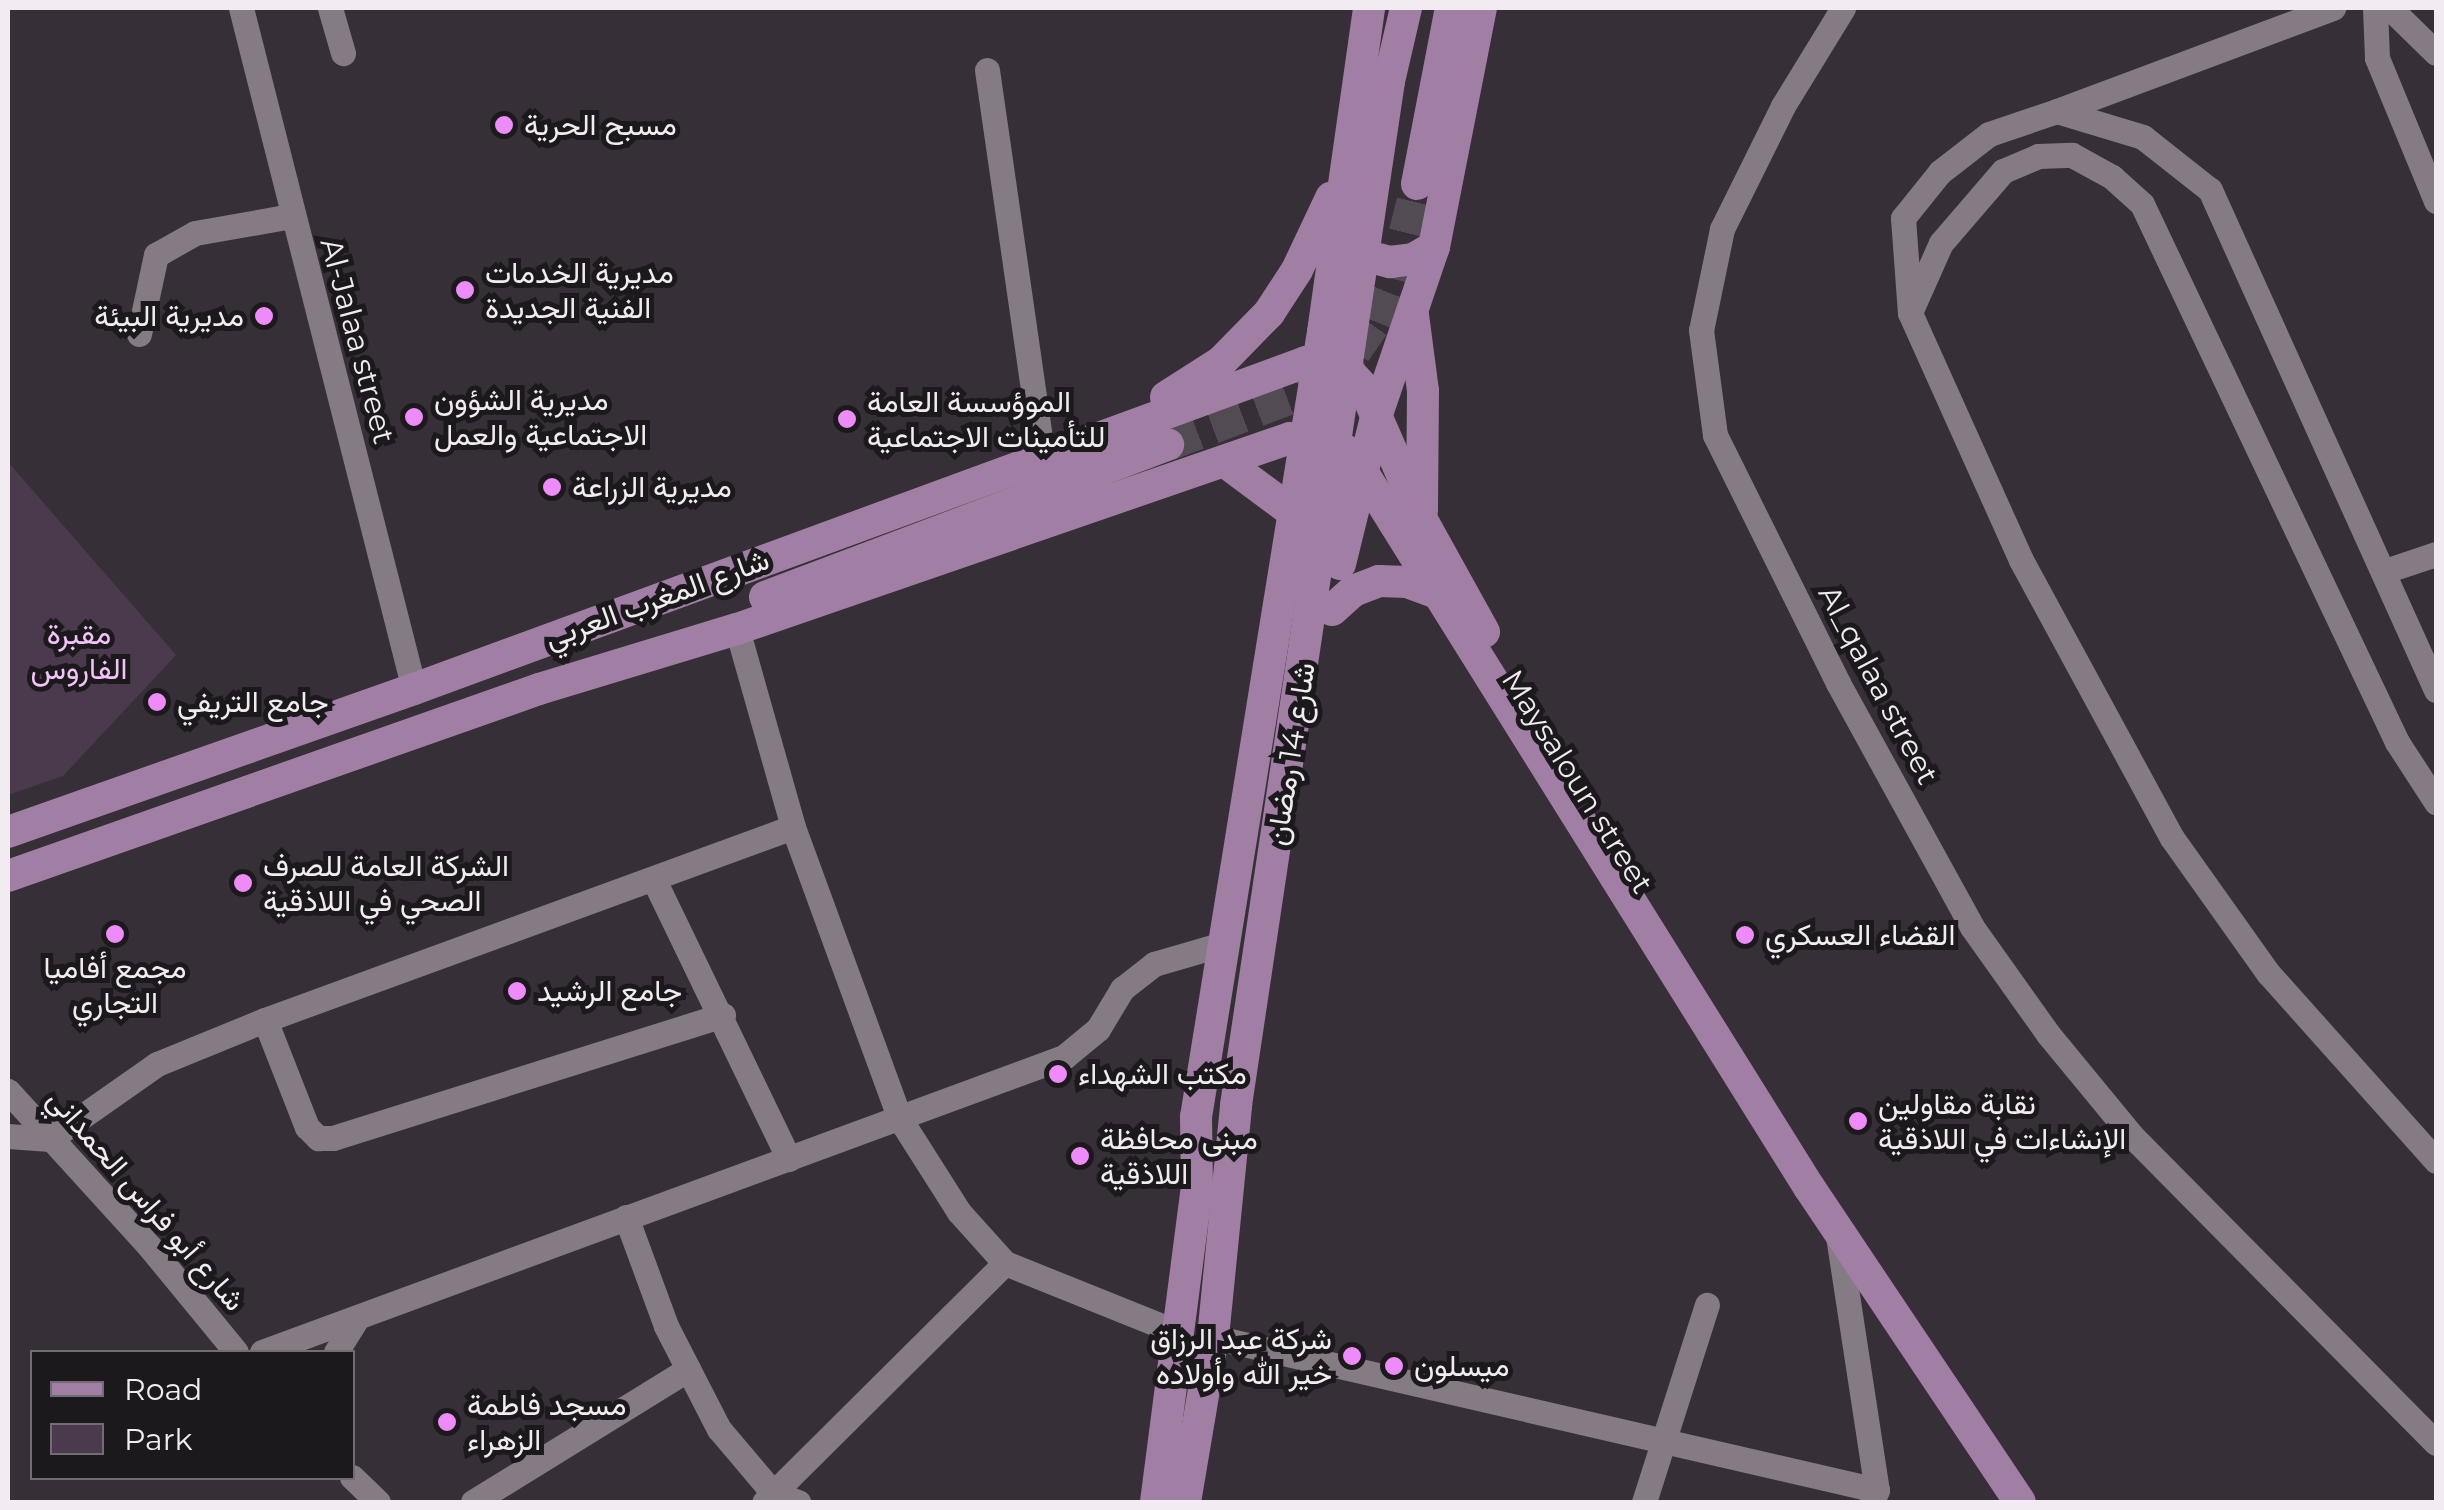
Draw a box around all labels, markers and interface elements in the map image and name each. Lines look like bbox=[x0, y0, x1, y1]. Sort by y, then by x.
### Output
place label: مسبح الحرية bbox=[524, 107, 677, 143]
marker: مسبح الحرية bbox=[493, 114, 515, 136]
street label: Al-Jalaa street bbox=[312, 234, 402, 448]
place label: مديرية الخدمات الفنية الجديدة bbox=[485, 255, 674, 326]
marker: مديرية الخدمات الفنية الجديدة bbox=[454, 279, 476, 301]
place label: مديرية البيئة bbox=[94, 298, 244, 334]
marker: مديرية البيئة bbox=[253, 305, 275, 327]
place label: مديرية الشؤون الاجتماعية والعمل bbox=[434, 382, 647, 452]
place label: الموؤسسة العامة للتأمينات الاجتماعية bbox=[867, 384, 1105, 454]
marker: مديرية الشؤون الاجتماعية والعمل bbox=[403, 406, 425, 428]
marker: الموؤسسة العامة للتأمينات الاجتماعية bbox=[836, 408, 858, 430]
place label: مديرية الزراعة bbox=[572, 469, 732, 505]
marker: مديرية الزراعة bbox=[541, 476, 563, 498]
street label: شارع المغرب العربي bbox=[540, 542, 774, 656]
street label: Al_qalaa street bbox=[1810, 579, 1946, 791]
park label: مقبرة الفاروس bbox=[31, 616, 127, 686]
street label: شارع 14 رمضان bbox=[1259, 660, 1323, 848]
street label: Maysaloun street bbox=[1494, 664, 1660, 900]
place label: جامع التريفي bbox=[177, 684, 329, 720]
marker: جامع التريفي bbox=[146, 691, 168, 713]
place label: الشركة العامة للصرف الصحي في اللاذقية bbox=[263, 848, 509, 918]
marker: الشركة العامة للصرف الصحي في اللاذقية bbox=[232, 872, 254, 894]
place label: القضاء العسكري bbox=[1765, 917, 1955, 953]
marker: مجمع أفاميا التجاري bbox=[104, 923, 126, 945]
marker: القضاء العسكري bbox=[1734, 924, 1756, 946]
place label: مجمع أفاميا التجاري bbox=[44, 950, 186, 1020]
place label: جامع الرشيد bbox=[537, 973, 682, 1009]
marker: جامع الرشيد bbox=[506, 980, 528, 1002]
place label: مكتب الشهداء bbox=[1078, 1056, 1247, 1092]
marker: مكتب الشهداء bbox=[1047, 1063, 1069, 1085]
street label: شارع أبو فراس الحمداني bbox=[40, 1081, 252, 1319]
place label: نقابة مقاولين الإنشاءات في اللاذقية bbox=[1878, 1086, 2126, 1156]
marker: نقابة مقاولين الإنشاءات في اللاذقية bbox=[1847, 1110, 1869, 1132]
place label: مبنى محافظة اللاذقية bbox=[1100, 1121, 1258, 1192]
marker: مبنى محافظة اللاذقية bbox=[1069, 1145, 1091, 1167]
place label: شركة عبد الرزاق خير الله وأولاده bbox=[1150, 1321, 1332, 1392]
marker: شركة عبد الرزاق خير الله وأولاده bbox=[1341, 1345, 1363, 1367]
place label: ميسلون bbox=[1414, 1348, 1509, 1384]
legend bbox=[30, 1350, 355, 1480]
marker: ميسلون bbox=[1383, 1355, 1405, 1377]
text: Road bbox=[124, 1371, 202, 1408]
place label: مسجد فاطمة الزهراء bbox=[467, 1387, 626, 1458]
marker: مسجد فاطمة الزهراء bbox=[436, 1411, 458, 1433]
text: Park bbox=[124, 1421, 193, 1458]

